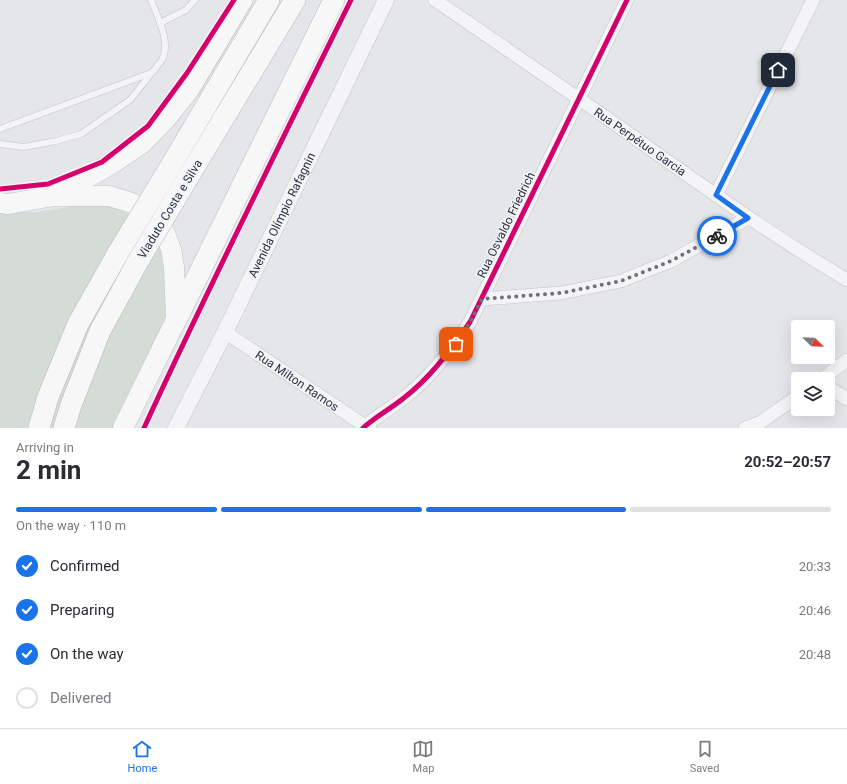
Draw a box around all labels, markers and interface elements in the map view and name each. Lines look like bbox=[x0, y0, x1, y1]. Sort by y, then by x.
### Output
pin bbox=[761, 53, 795, 87]
icon: home bbox=[767, 59, 789, 81]
street label: Rua Perpétuo Garcia bbox=[591, 105, 689, 179]
street label: Avenida Olímpio Rafagnin bbox=[246, 150, 318, 280]
street label: Viaduto Costa e Silva bbox=[135, 157, 205, 261]
street label: Rua Osvaldo Friedrich bbox=[474, 170, 538, 280]
courier bbox=[697, 216, 737, 256]
icon: bike bbox=[706, 225, 728, 247]
north arrow bbox=[791, 320, 835, 364]
map controls bbox=[791, 320, 835, 416]
pin bbox=[439, 327, 473, 361]
icon: bag bbox=[445, 333, 467, 355]
street label: Rua Milton Ramos bbox=[253, 348, 341, 414]
button: layers bbox=[791, 372, 835, 416]
text: Arriving in bbox=[16, 440, 74, 455]
text: 20:52–20:57 bbox=[744, 453, 831, 471]
text: 2 min bbox=[16, 455, 81, 485]
text: On the way · 110 m bbox=[16, 518, 126, 533]
icon: check bbox=[16, 555, 38, 577]
text: Confirmed bbox=[50, 557, 120, 575]
text: 20:33 bbox=[799, 559, 831, 574]
icon: check bbox=[16, 599, 38, 621]
text: Preparing bbox=[50, 601, 114, 619]
text: 20:46 bbox=[799, 603, 831, 618]
icon: check bbox=[16, 643, 38, 665]
text: On the way bbox=[50, 645, 124, 663]
text: 20:48 bbox=[799, 647, 831, 662]
text: Delivered bbox=[50, 689, 112, 707]
tab: Home bbox=[128, 738, 157, 775]
tab: Map bbox=[412, 738, 434, 775]
tab: Saved bbox=[690, 738, 719, 775]

